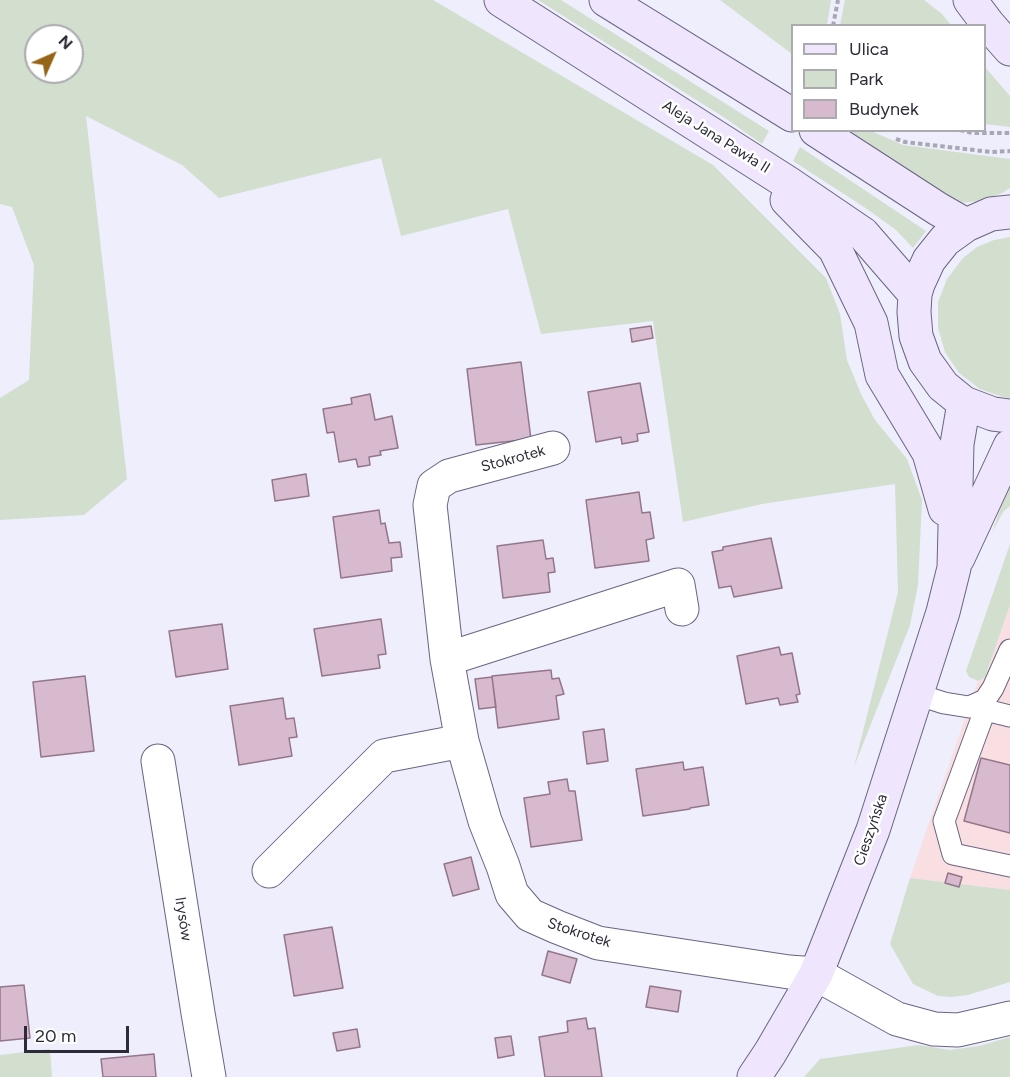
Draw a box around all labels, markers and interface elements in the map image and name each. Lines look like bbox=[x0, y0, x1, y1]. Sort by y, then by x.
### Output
north arrow bbox=[24, 24, 84, 84]
legend bbox=[791, 24, 986, 132]
text: N bbox=[55, 31, 77, 53]
text: Ulica bbox=[849, 38, 889, 60]
text: Park bbox=[849, 68, 883, 90]
street label: Aleja Jana Pawła II bbox=[659, 97, 773, 177]
text: Budynek bbox=[849, 98, 919, 120]
street label: Stokrotek bbox=[479, 442, 547, 476]
street label: Cieszyńska bbox=[850, 792, 892, 868]
street label: Irysów bbox=[171, 896, 195, 942]
street label: Stokrotek bbox=[545, 914, 613, 952]
scale bar bbox=[27, 1014, 132, 1052]
text: 20 m bbox=[35, 1025, 76, 1047]

